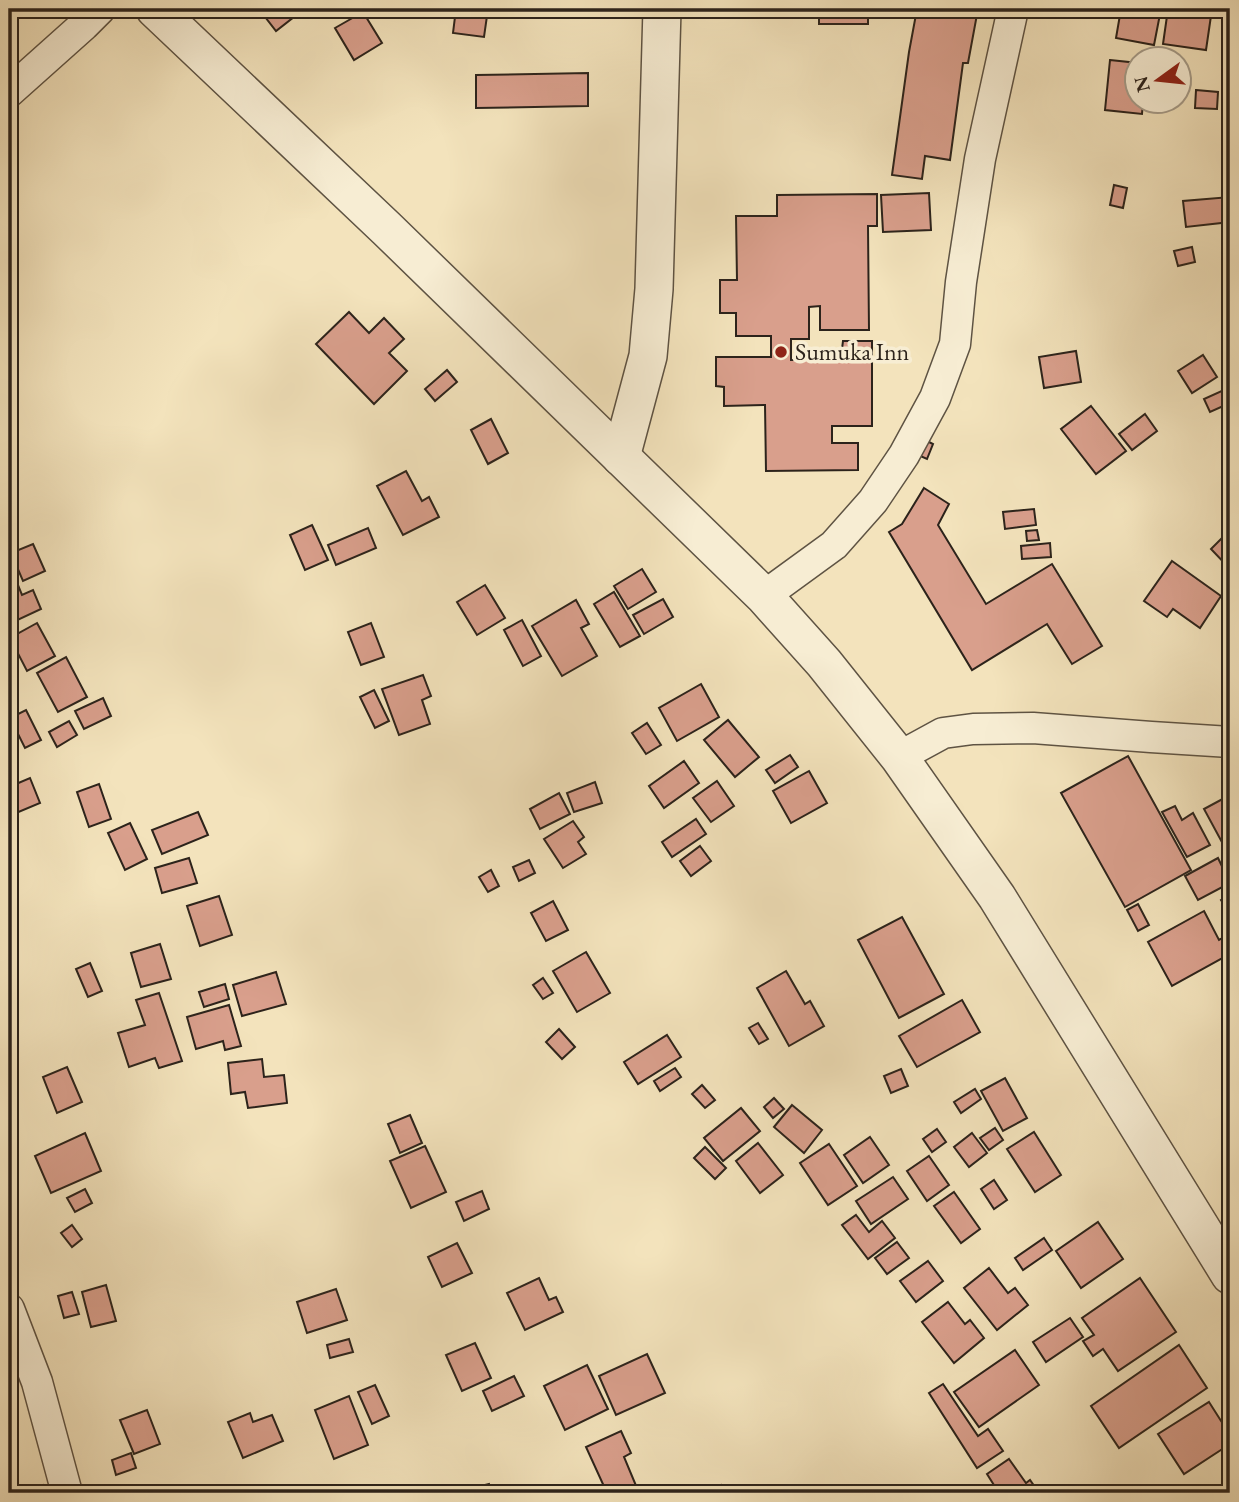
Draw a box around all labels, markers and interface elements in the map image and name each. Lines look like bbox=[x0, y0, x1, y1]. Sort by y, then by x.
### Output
north arrow bbox=[1124, 46, 1194, 116]
text: N bbox=[1128, 73, 1156, 95]
place label: Sumuka Inn bbox=[795, 336, 910, 367]
marker: Sumuka Inn bbox=[773, 344, 789, 360]

